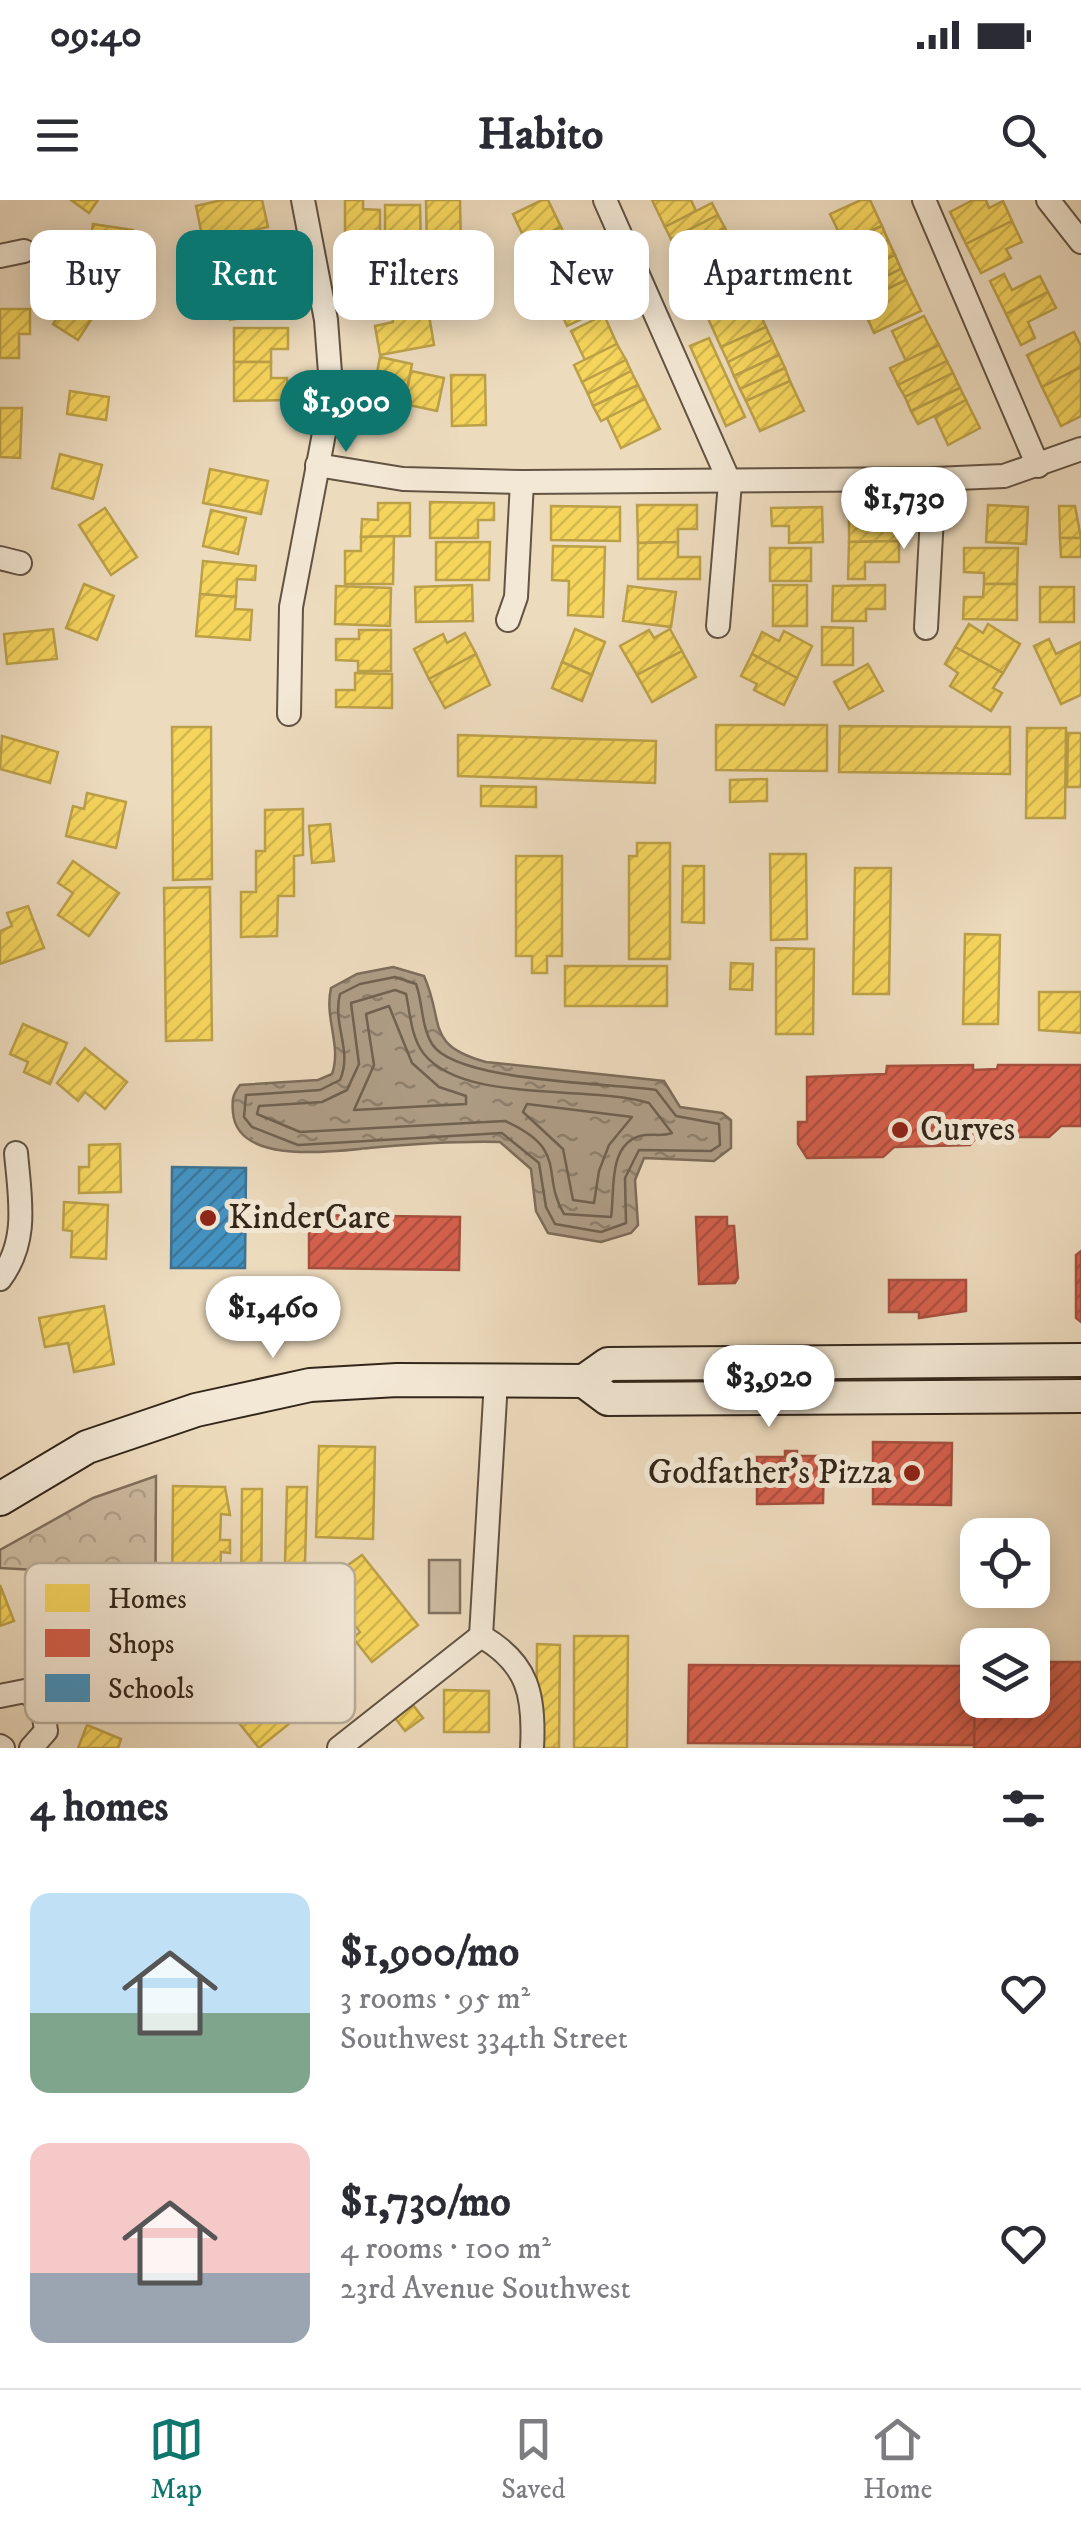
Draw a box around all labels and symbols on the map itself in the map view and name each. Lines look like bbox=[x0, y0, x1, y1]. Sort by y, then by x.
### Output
pin: $1,900 bbox=[265, 370, 427, 455]
pin: $1,730 bbox=[823, 467, 985, 552]
place label: Curves bbox=[920, 1108, 1015, 1152]
marker: Curves bbox=[889, 1119, 911, 1141]
place label: KinderCare bbox=[228, 1196, 390, 1240]
marker: KinderCare bbox=[197, 1207, 219, 1229]
pin: $1,460 bbox=[192, 1276, 354, 1361]
pin: $3,920 bbox=[688, 1345, 850, 1430]
place label: Godfather's Pizza bbox=[648, 1451, 892, 1495]
marker: Godfather's Pizza bbox=[901, 1462, 923, 1484]
legend bbox=[25, 1563, 355, 1723]
text: Homes bbox=[108, 1582, 187, 1617]
text: Shops bbox=[108, 1627, 174, 1662]
text: Schools bbox=[108, 1672, 194, 1707]

